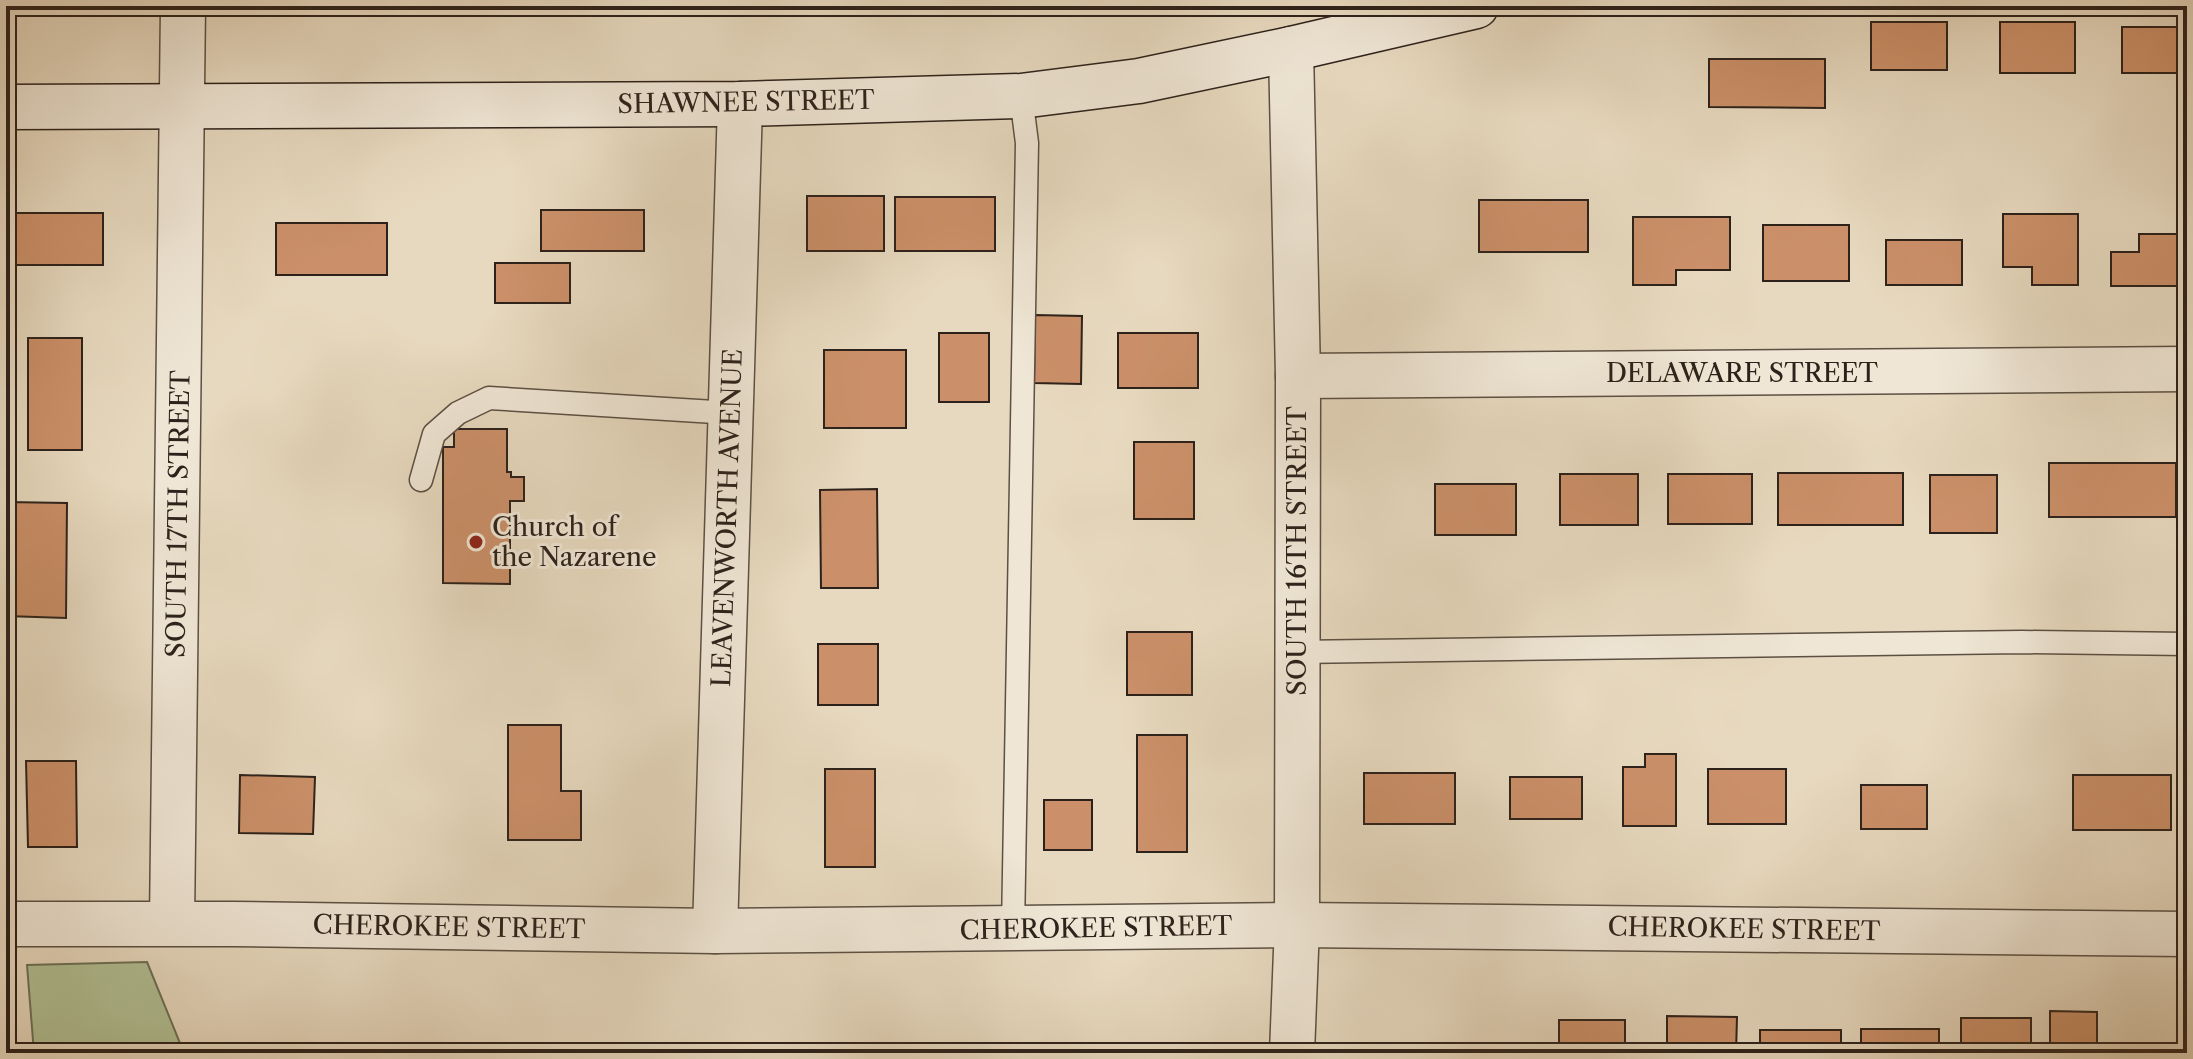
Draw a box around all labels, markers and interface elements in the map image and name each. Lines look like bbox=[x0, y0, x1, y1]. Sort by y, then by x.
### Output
street label: SHAWNEE STREET bbox=[617, 84, 875, 120]
street label: LEAVENWORTH AVENUE bbox=[705, 348, 749, 688]
street label: DELAWARE STREET bbox=[1606, 357, 1879, 389]
street label: SOUTH 17TH STREET bbox=[159, 369, 197, 658]
street label: SOUTH 16TH STREET bbox=[1281, 406, 1313, 696]
place label: Church of the Nazarene bbox=[492, 511, 657, 573]
marker: Church of the Nazarene bbox=[467, 533, 485, 551]
street label: CHEROKEE STREET bbox=[312, 909, 586, 945]
street label: CHEROKEE STREET bbox=[959, 910, 1233, 946]
street label: CHEROKEE STREET bbox=[1607, 911, 1881, 947]

